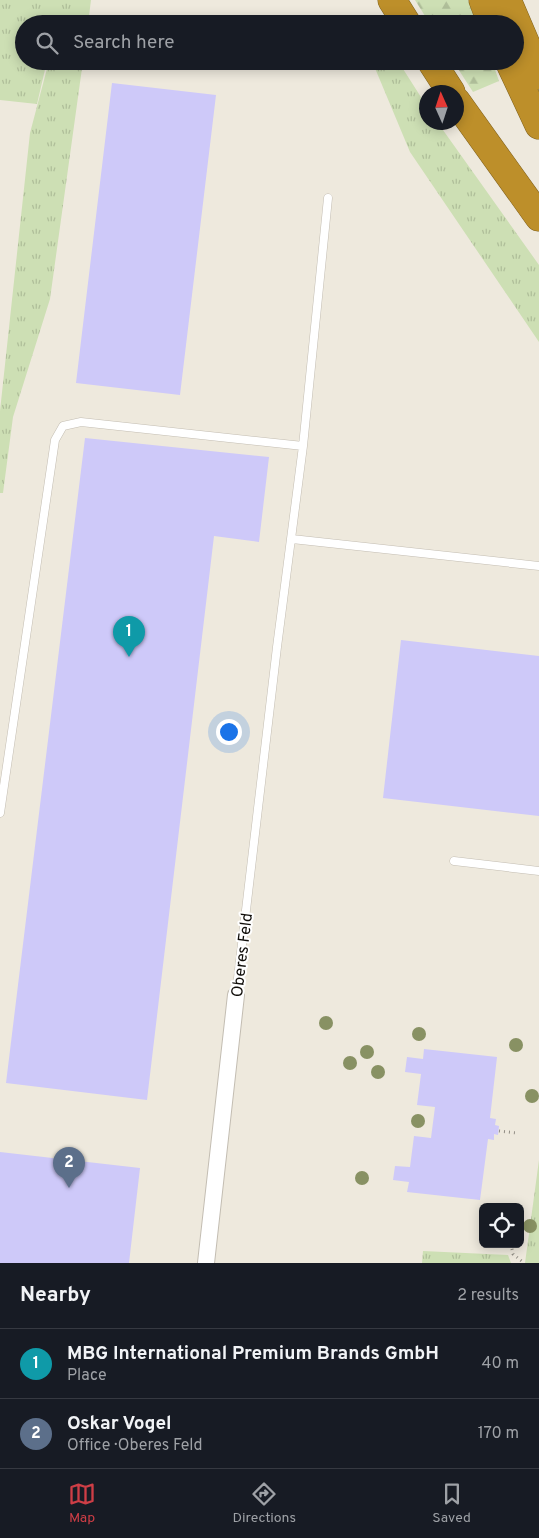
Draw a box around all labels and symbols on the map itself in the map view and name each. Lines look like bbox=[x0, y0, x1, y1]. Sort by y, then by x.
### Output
north arrow bbox=[419, 85, 464, 130]
pin: 1 bbox=[113, 616, 145, 657]
your location bbox=[216, 719, 242, 745]
street label: Oberes Feld bbox=[228, 912, 258, 999]
pin: 2 bbox=[53, 1147, 85, 1188]

